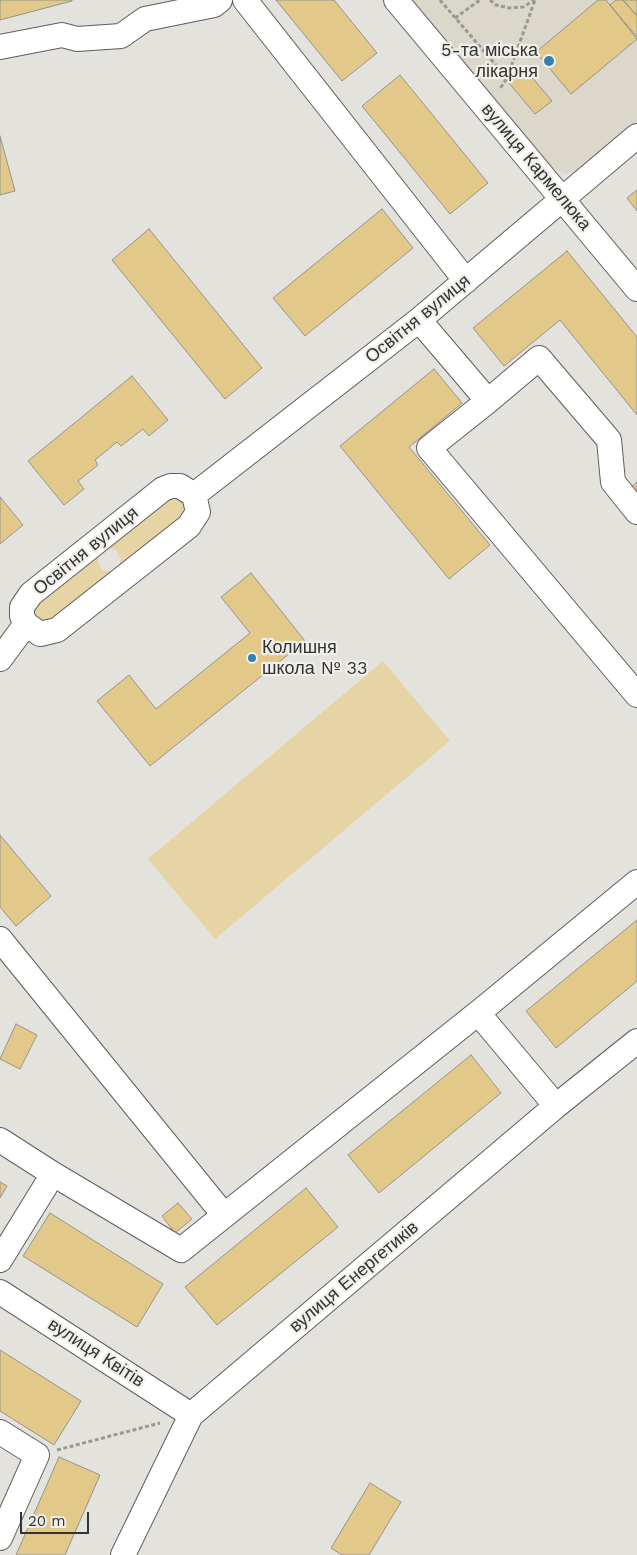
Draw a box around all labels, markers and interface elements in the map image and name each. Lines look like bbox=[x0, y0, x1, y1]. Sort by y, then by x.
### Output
place label: 5-та міська лікарня bbox=[441, 40, 538, 82]
marker: 5-та міська лікарня bbox=[542, 54, 556, 68]
street label: вулиця Кармелюка bbox=[477, 99, 595, 235]
street label: Освітня вулиця bbox=[361, 270, 475, 368]
street label: Освітня вулиця bbox=[29, 502, 143, 600]
place label: Колишня школа № 33 bbox=[262, 637, 368, 680]
marker: Колишня школа № 33 bbox=[246, 652, 258, 664]
street label: вулиця Енергетиків bbox=[285, 1217, 423, 1337]
street label: вулиця Квітів bbox=[44, 1314, 148, 1392]
scale bar bbox=[22, 1502, 91, 1534]
text: 20 m bbox=[28, 1512, 66, 1530]

